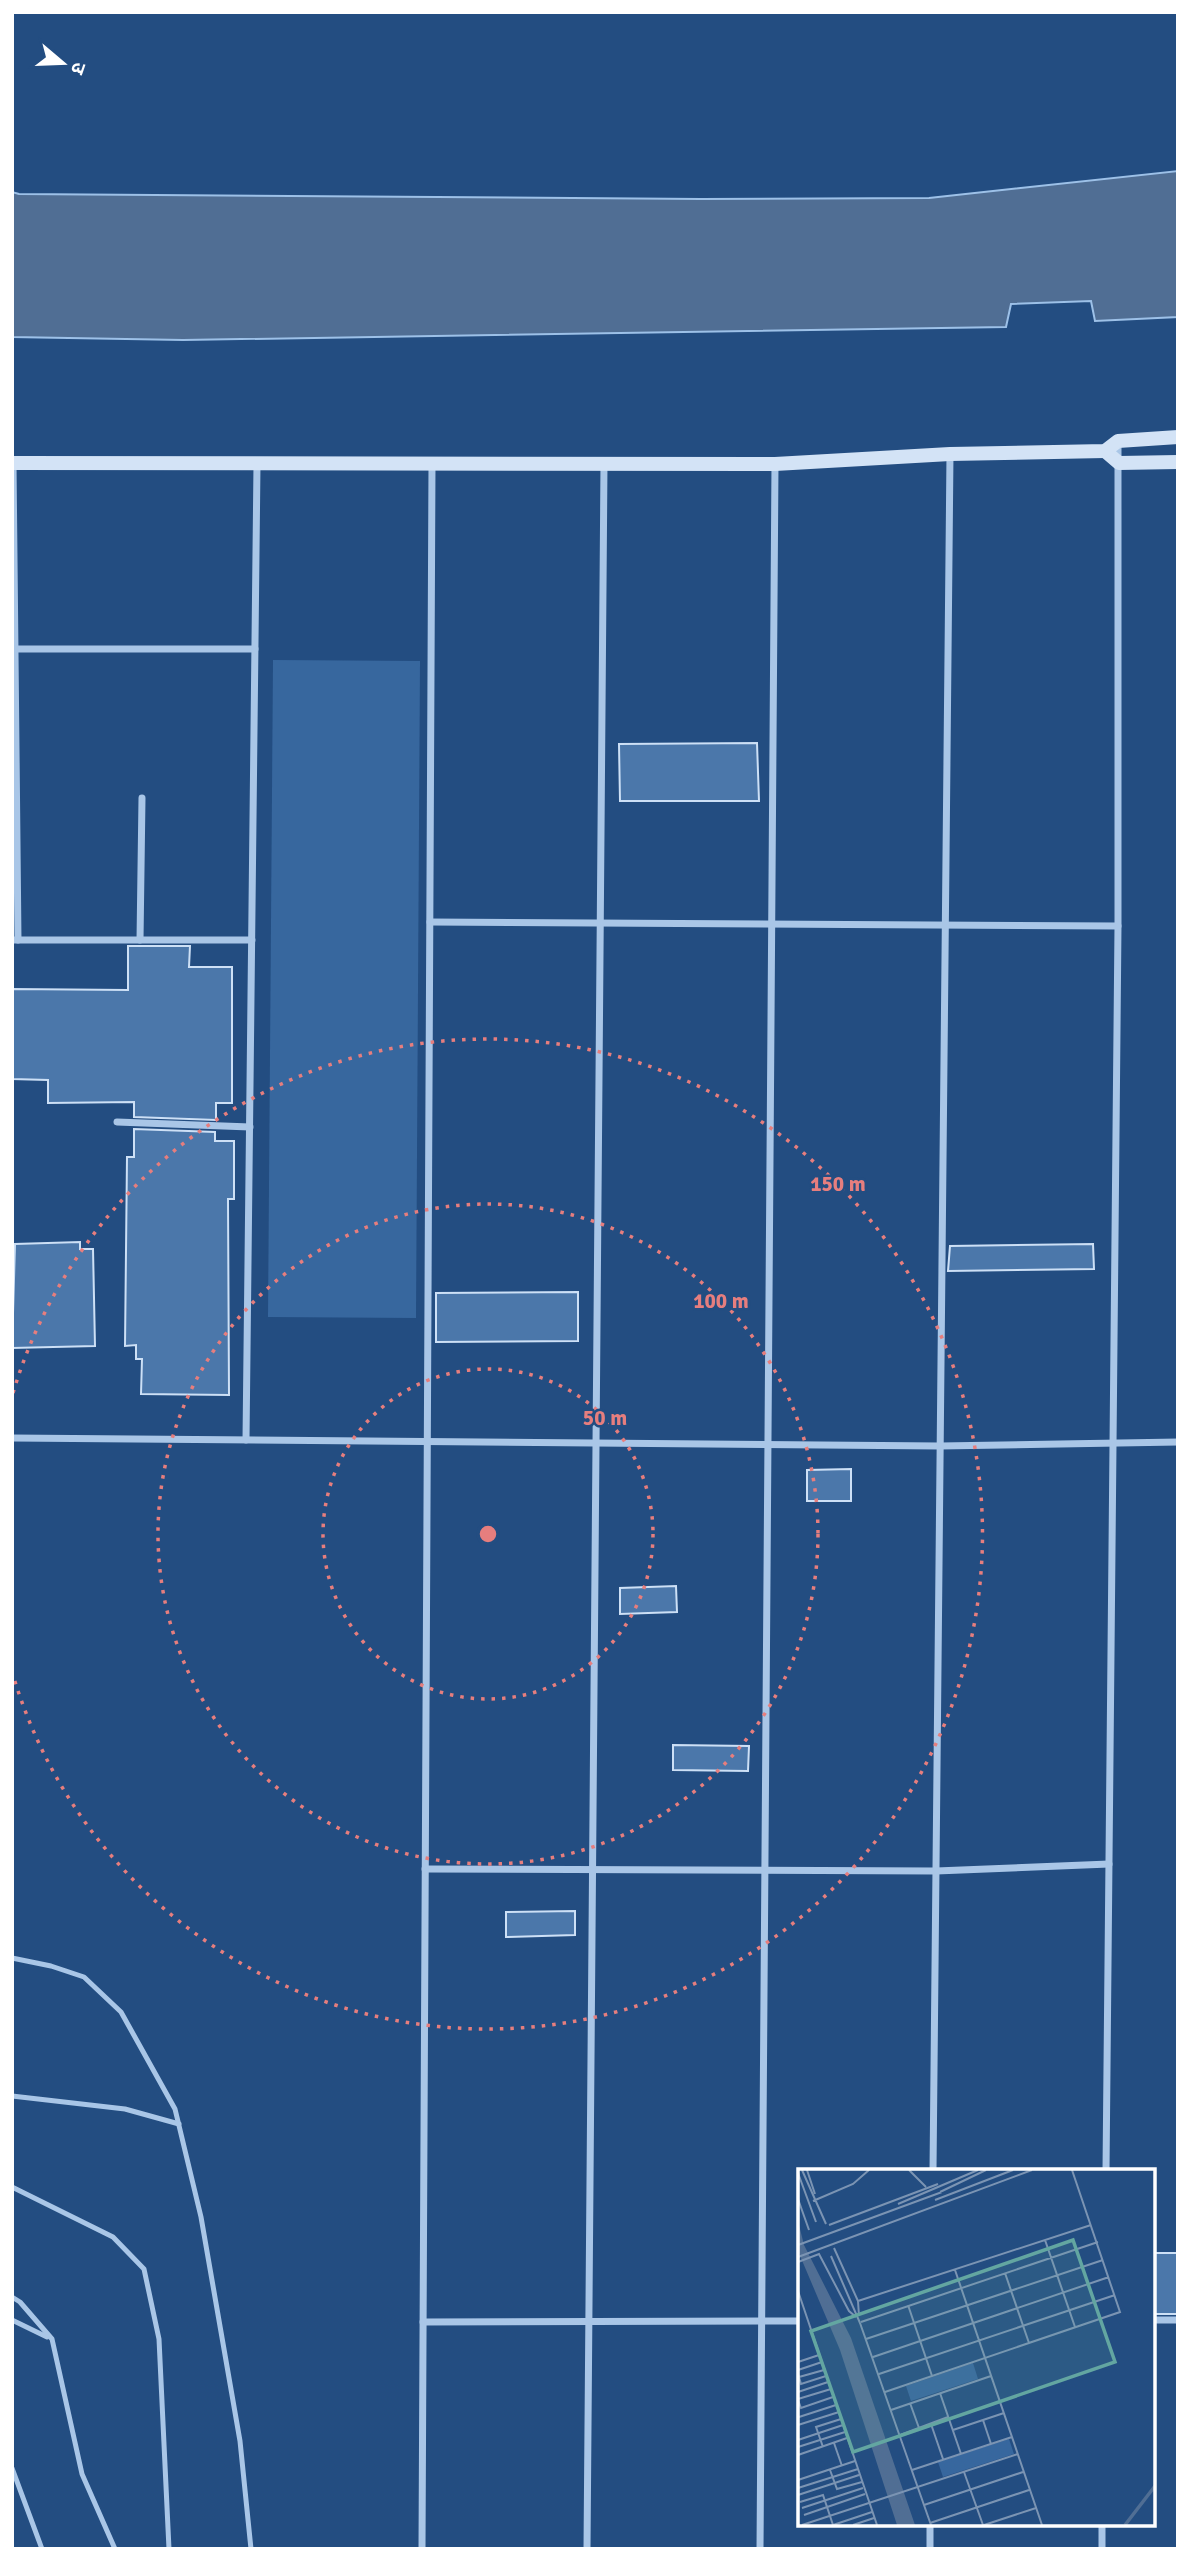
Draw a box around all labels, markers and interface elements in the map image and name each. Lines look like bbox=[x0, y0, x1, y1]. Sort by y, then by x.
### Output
north arrow bbox=[28, 28, 98, 98]
text: उ bbox=[65, 59, 91, 78]
text: 150 m bbox=[810, 1171, 866, 1197]
text: 100 m bbox=[693, 1288, 749, 1314]
text: 50 m bbox=[583, 1405, 627, 1431]
centre of rings bbox=[476, 1522, 500, 1546]
inset map bbox=[798, 2169, 1155, 2526]

